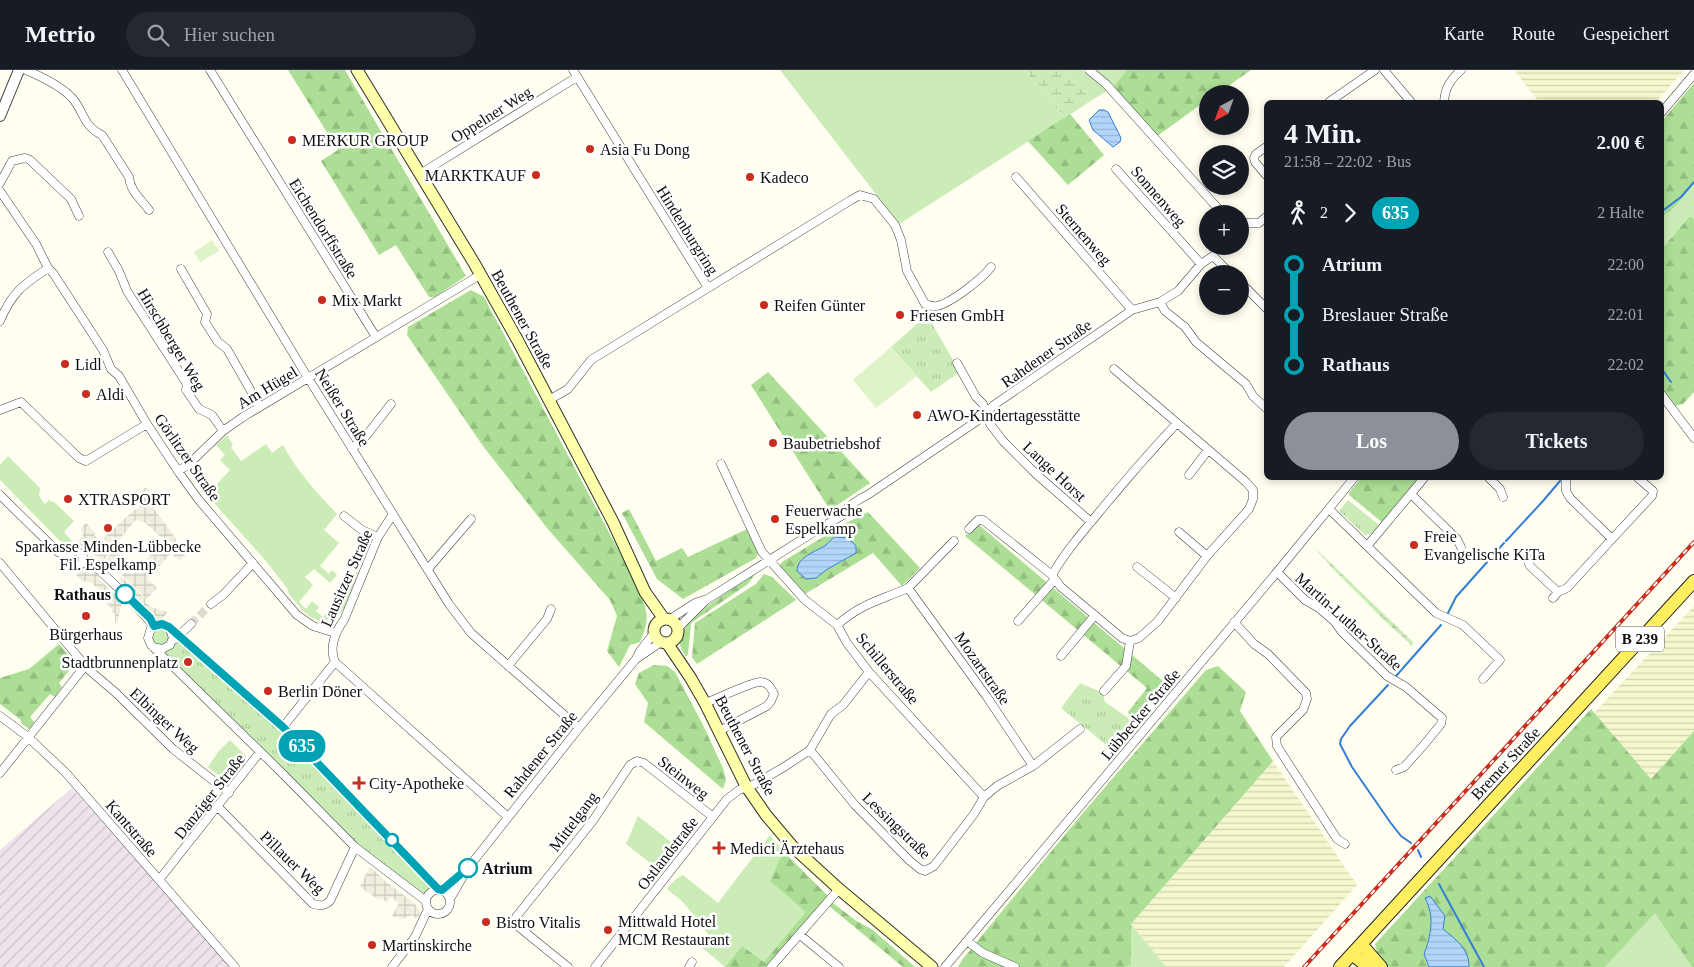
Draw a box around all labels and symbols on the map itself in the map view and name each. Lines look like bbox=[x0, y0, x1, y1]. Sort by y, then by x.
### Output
street label: Oppelner Weg bbox=[448, 83, 535, 147]
north arrow bbox=[1199, 85, 1249, 135]
place label: MERKUR GROUP bbox=[302, 132, 429, 149]
marker: MERKUR GROUP bbox=[286, 134, 298, 146]
place label: Asia Fu Dong bbox=[600, 141, 690, 159]
marker: Asia Fu Dong bbox=[584, 143, 596, 155]
street label: Sonnenweg bbox=[1127, 163, 1190, 231]
place label: MARKTKAUF bbox=[425, 167, 526, 184]
marker: MARKTKAUF bbox=[530, 169, 542, 181]
place label: Kadeco bbox=[760, 169, 809, 186]
marker: Kadeco bbox=[744, 171, 756, 183]
street label: Eichendorffstraße bbox=[286, 175, 361, 281]
street label: Hindenburgring bbox=[653, 183, 722, 279]
street label: Sternenweg bbox=[1052, 200, 1115, 269]
street label: Beuthener Straße bbox=[488, 267, 557, 372]
street label: Hirschberger Weg bbox=[134, 285, 209, 394]
place label: Mix Markt bbox=[332, 292, 402, 309]
marker: Mix Markt bbox=[316, 294, 328, 306]
place label: Reifen Günter bbox=[774, 297, 866, 314]
marker: Reifen Günter bbox=[758, 299, 770, 311]
place label: Friesen GmbH bbox=[910, 307, 1005, 324]
marker: Friesen GmbH bbox=[894, 309, 906, 321]
street label: Rahdener Straße bbox=[998, 316, 1095, 391]
place label: Lidl bbox=[75, 356, 102, 373]
marker: Lidl bbox=[59, 358, 71, 370]
street label: Am Hügel bbox=[234, 363, 301, 413]
street label: Neißer Straße bbox=[312, 365, 373, 449]
place label: Aldi bbox=[96, 386, 125, 403]
marker: Aldi bbox=[80, 388, 92, 400]
place label: AWO-Kindertagesstätte bbox=[927, 407, 1080, 425]
marker: AWO-Kindertagesstätte bbox=[911, 409, 923, 421]
street label: Görlitzer Straße bbox=[151, 410, 224, 504]
place label: Baubetriebshof bbox=[783, 435, 881, 452]
marker: Baubetriebshof bbox=[767, 437, 779, 449]
street label: Lange Horst bbox=[1019, 438, 1090, 506]
place label: XTRASPORT bbox=[78, 491, 171, 508]
marker: XTRASPORT bbox=[62, 493, 74, 505]
place label: Feuerwache Espelkamp bbox=[785, 502, 862, 538]
marker: Feuerwache Espelkamp bbox=[769, 513, 781, 525]
marker: Sparkasse Minden-Lübbecke Fil. Espelkamp bbox=[102, 522, 114, 534]
street label: Lausitzer Straße bbox=[317, 527, 375, 629]
place label: Freie Evangelische KiTa bbox=[1424, 528, 1545, 564]
place label: Sparkasse Minden-Lübbecke Fil. Espelkamp bbox=[15, 538, 201, 574]
marker: Freie Evangelische KiTa bbox=[1408, 539, 1420, 551]
street label: Martin-Luther-Straße bbox=[1292, 569, 1405, 674]
marker: Rathaus bbox=[115, 584, 135, 604]
place label: Rathaus bbox=[54, 586, 111, 603]
marker: Bürgerhaus bbox=[80, 610, 92, 622]
place label: Bürgerhaus bbox=[49, 626, 123, 644]
road number: B 239 bbox=[1616, 626, 1664, 652]
street label: Schillerstraße bbox=[853, 629, 922, 707]
street label: Mozartstraße bbox=[951, 629, 1014, 708]
place label: Stadtbrunnenplatz bbox=[62, 654, 178, 672]
marker: Stadtbrunnenplatz bbox=[182, 656, 194, 668]
street label: Lübbecker Straße bbox=[1097, 665, 1183, 763]
place label: Berlin Döner bbox=[278, 683, 363, 700]
street label: Elbinger Weg bbox=[126, 684, 203, 757]
marker: Berlin Döner bbox=[262, 685, 274, 697]
street label: Beuthener Straße bbox=[712, 692, 779, 798]
street label: Rahdener Straße bbox=[500, 708, 580, 801]
street label: Bremer Straße bbox=[1467, 724, 1543, 803]
line badge: 635 bbox=[273, 730, 331, 762]
street label: Danziger Straße bbox=[171, 750, 249, 843]
street label: Steinweg bbox=[654, 752, 712, 803]
place label: City-Apotheke bbox=[369, 775, 464, 793]
marker: City-Apotheke bbox=[353, 777, 365, 789]
street label: Mittelgang bbox=[545, 788, 602, 855]
street label: Lessingstraße bbox=[858, 789, 934, 863]
street label: Kantstraße bbox=[102, 797, 161, 860]
street label: Ostlandstraße bbox=[634, 813, 701, 893]
street label: Pillauer Weg bbox=[256, 828, 328, 898]
unlabelled marker bbox=[385, 833, 399, 847]
place label: Medici Ärztehaus bbox=[730, 840, 844, 857]
marker: Medici Ärztehaus bbox=[712, 841, 726, 855]
marker: Atrium bbox=[458, 858, 478, 878]
place label: Atrium bbox=[482, 860, 533, 877]
place label: Mittwald Hotel MCM Restaurant bbox=[618, 913, 730, 948]
place label: Bistro Vitalis bbox=[496, 914, 581, 931]
marker: Bistro Vitalis bbox=[480, 916, 492, 928]
marker: Mittwald Hotel MCM Restaurant bbox=[602, 924, 614, 936]
place label: Martinskirche bbox=[382, 937, 472, 954]
marker: Martinskirche bbox=[366, 939, 378, 951]

